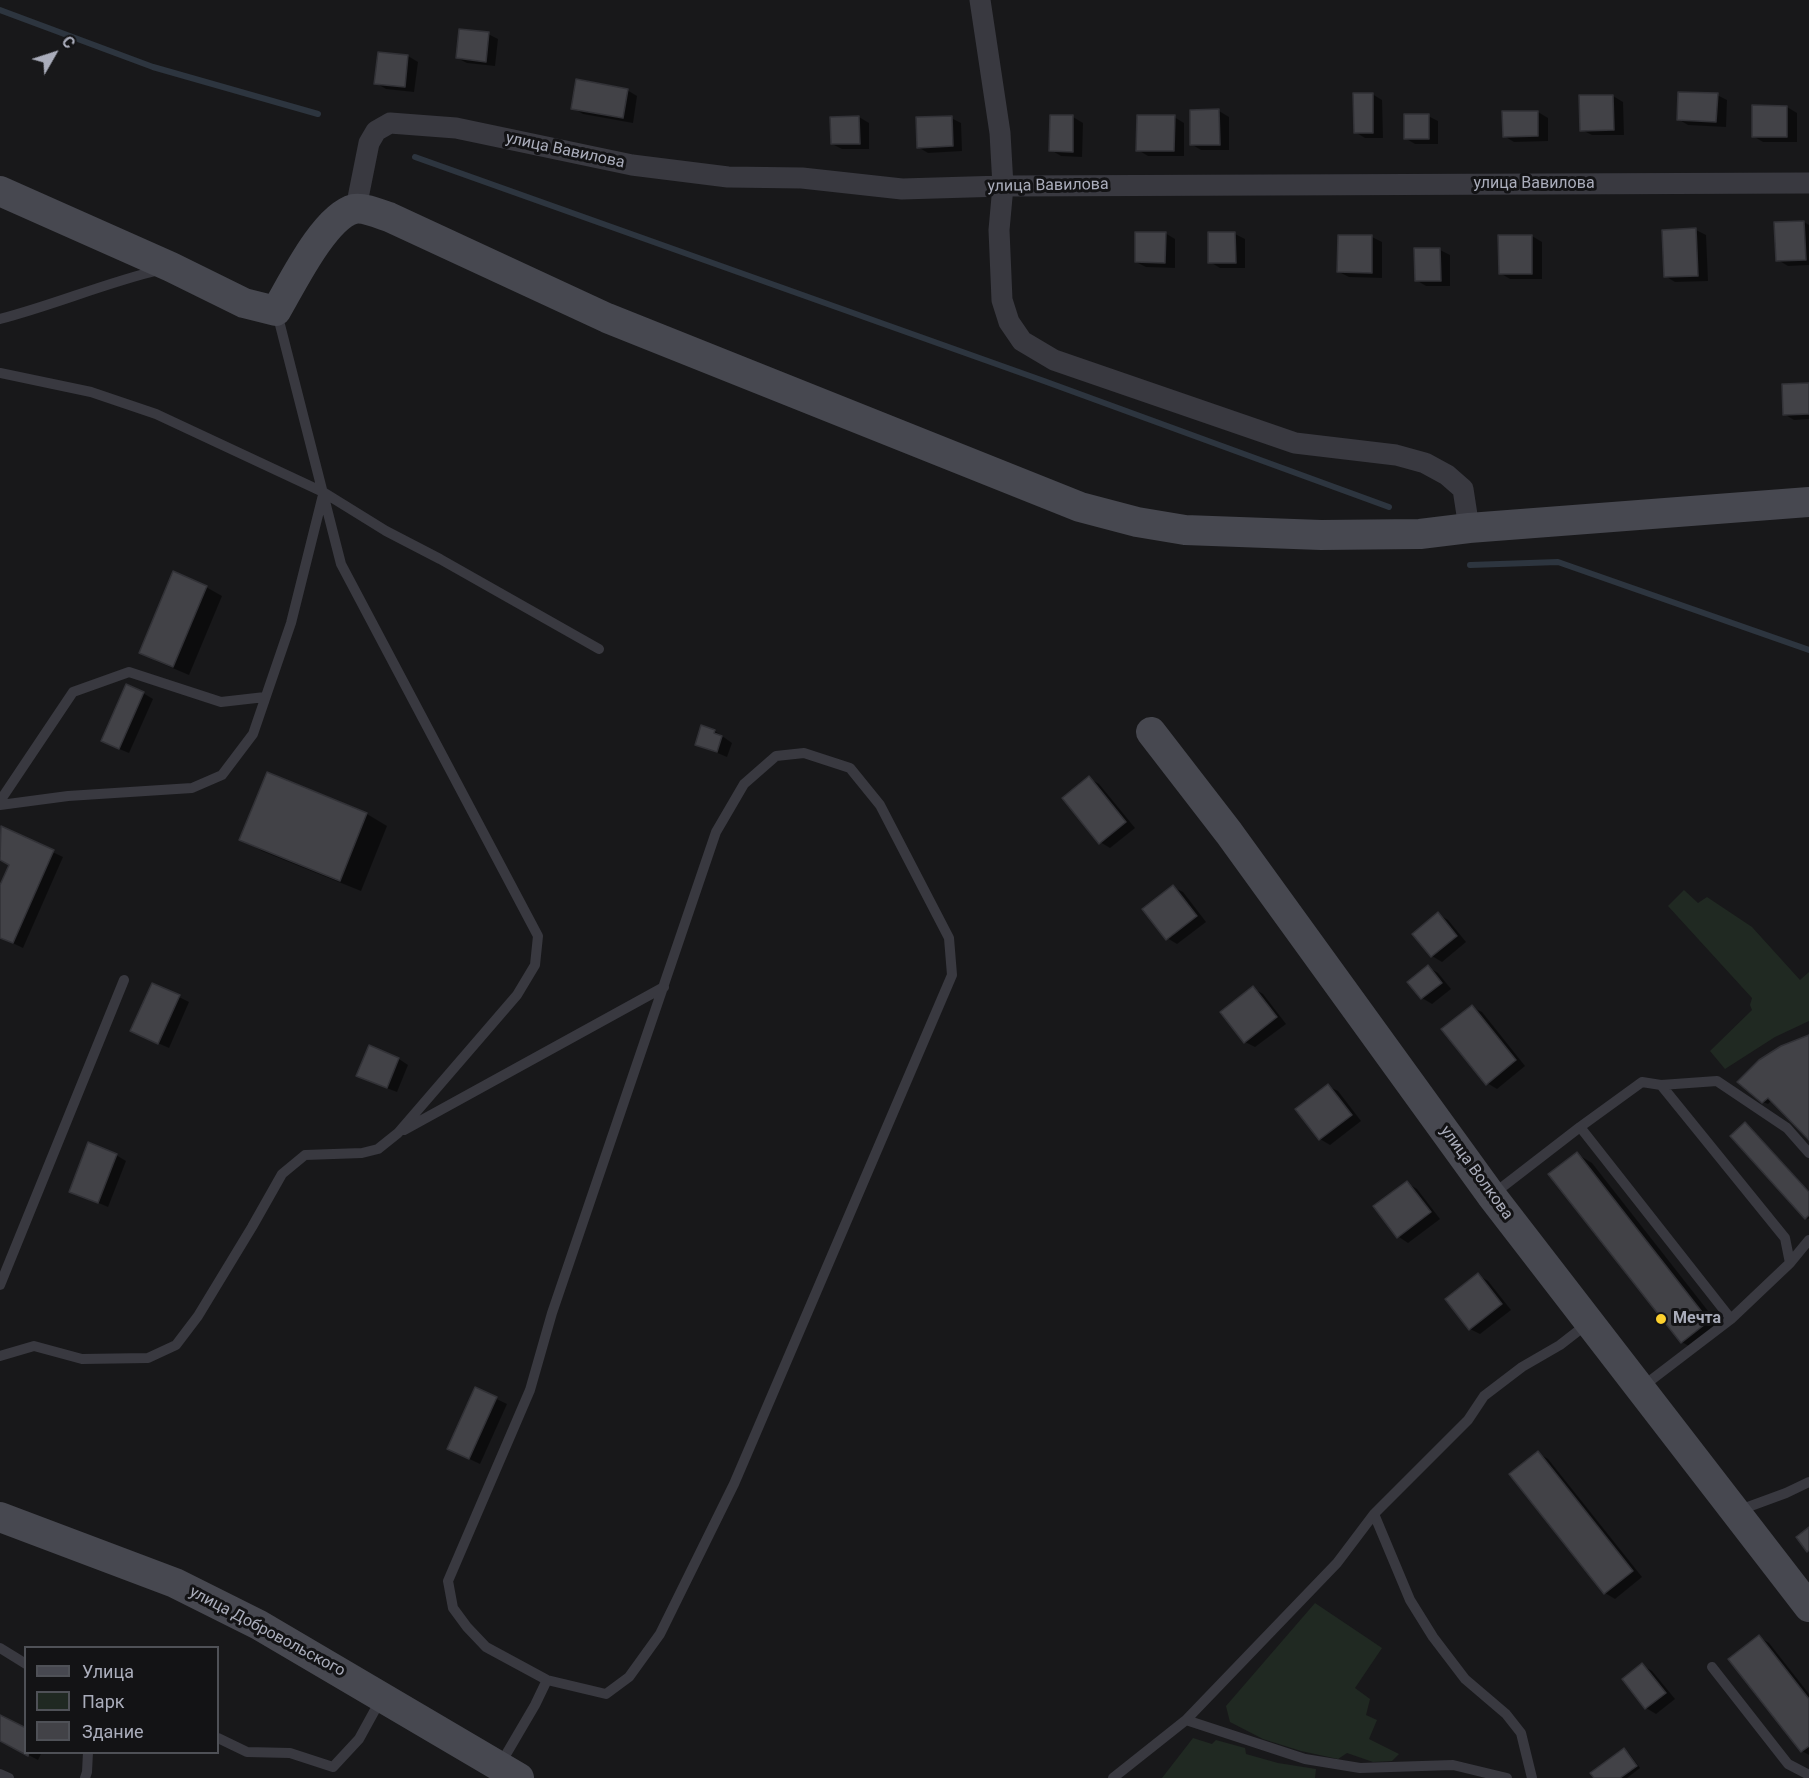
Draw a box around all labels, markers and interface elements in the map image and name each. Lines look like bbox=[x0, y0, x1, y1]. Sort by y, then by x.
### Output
north arrow bbox=[24, 24, 84, 84]
text: С bbox=[58, 32, 79, 52]
street label: улица Вавилова bbox=[504, 129, 626, 173]
street label: улица Вавилова bbox=[1473, 174, 1595, 194]
street label: улица Вавилова bbox=[987, 175, 1109, 197]
street label: улица Волкова bbox=[1435, 1122, 1517, 1224]
place label: Мечта bbox=[1673, 1309, 1721, 1329]
marker: Мечта bbox=[1654, 1312, 1668, 1326]
street label: улица Добровольского bbox=[186, 1583, 348, 1681]
legend bbox=[24, 1646, 219, 1754]
text: Улица bbox=[82, 1661, 134, 1682]
text: Парк bbox=[82, 1691, 124, 1712]
text: Здание bbox=[82, 1721, 144, 1742]

